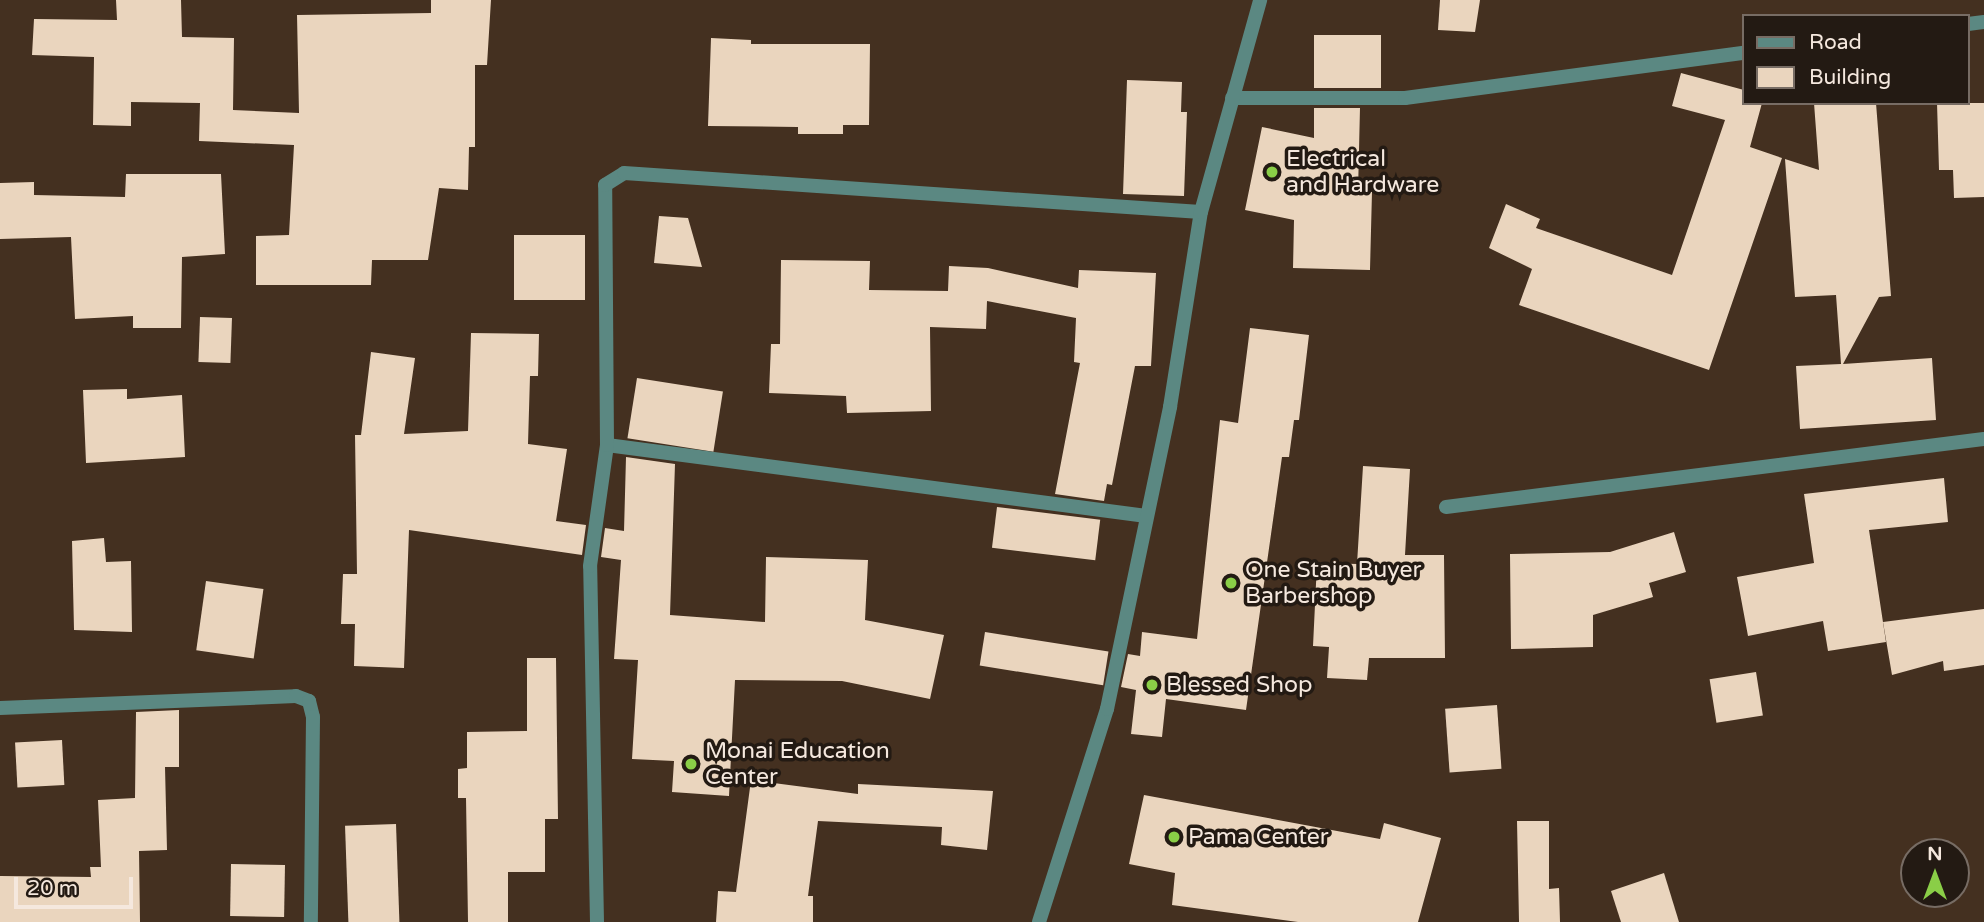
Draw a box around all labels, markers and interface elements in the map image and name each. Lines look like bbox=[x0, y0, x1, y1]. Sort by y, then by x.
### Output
legend bbox=[1742, 14, 1970, 105]
text: Road bbox=[1809, 30, 1862, 55]
text: Building bbox=[1809, 65, 1891, 90]
place label: Electrical and Hardware bbox=[1286, 145, 1439, 199]
marker: Electrical and Hardware bbox=[1264, 164, 1280, 180]
place label: One Stain Buyer Barbershop bbox=[1245, 556, 1421, 610]
marker: One Stain Buyer Barbershop bbox=[1223, 575, 1239, 591]
place label: Blessed Shop bbox=[1166, 671, 1313, 699]
marker: Blessed Shop bbox=[1144, 677, 1160, 693]
place label: Monai Education Center bbox=[705, 737, 890, 791]
marker: Monai Education Center bbox=[683, 756, 699, 772]
place label: Pama Center bbox=[1188, 823, 1329, 851]
marker: Pama Center bbox=[1166, 829, 1182, 845]
north arrow bbox=[1900, 838, 1970, 908]
text: N bbox=[1927, 843, 1943, 865]
scale bar bbox=[18, 862, 136, 906]
text: 20 m bbox=[27, 876, 78, 901]

